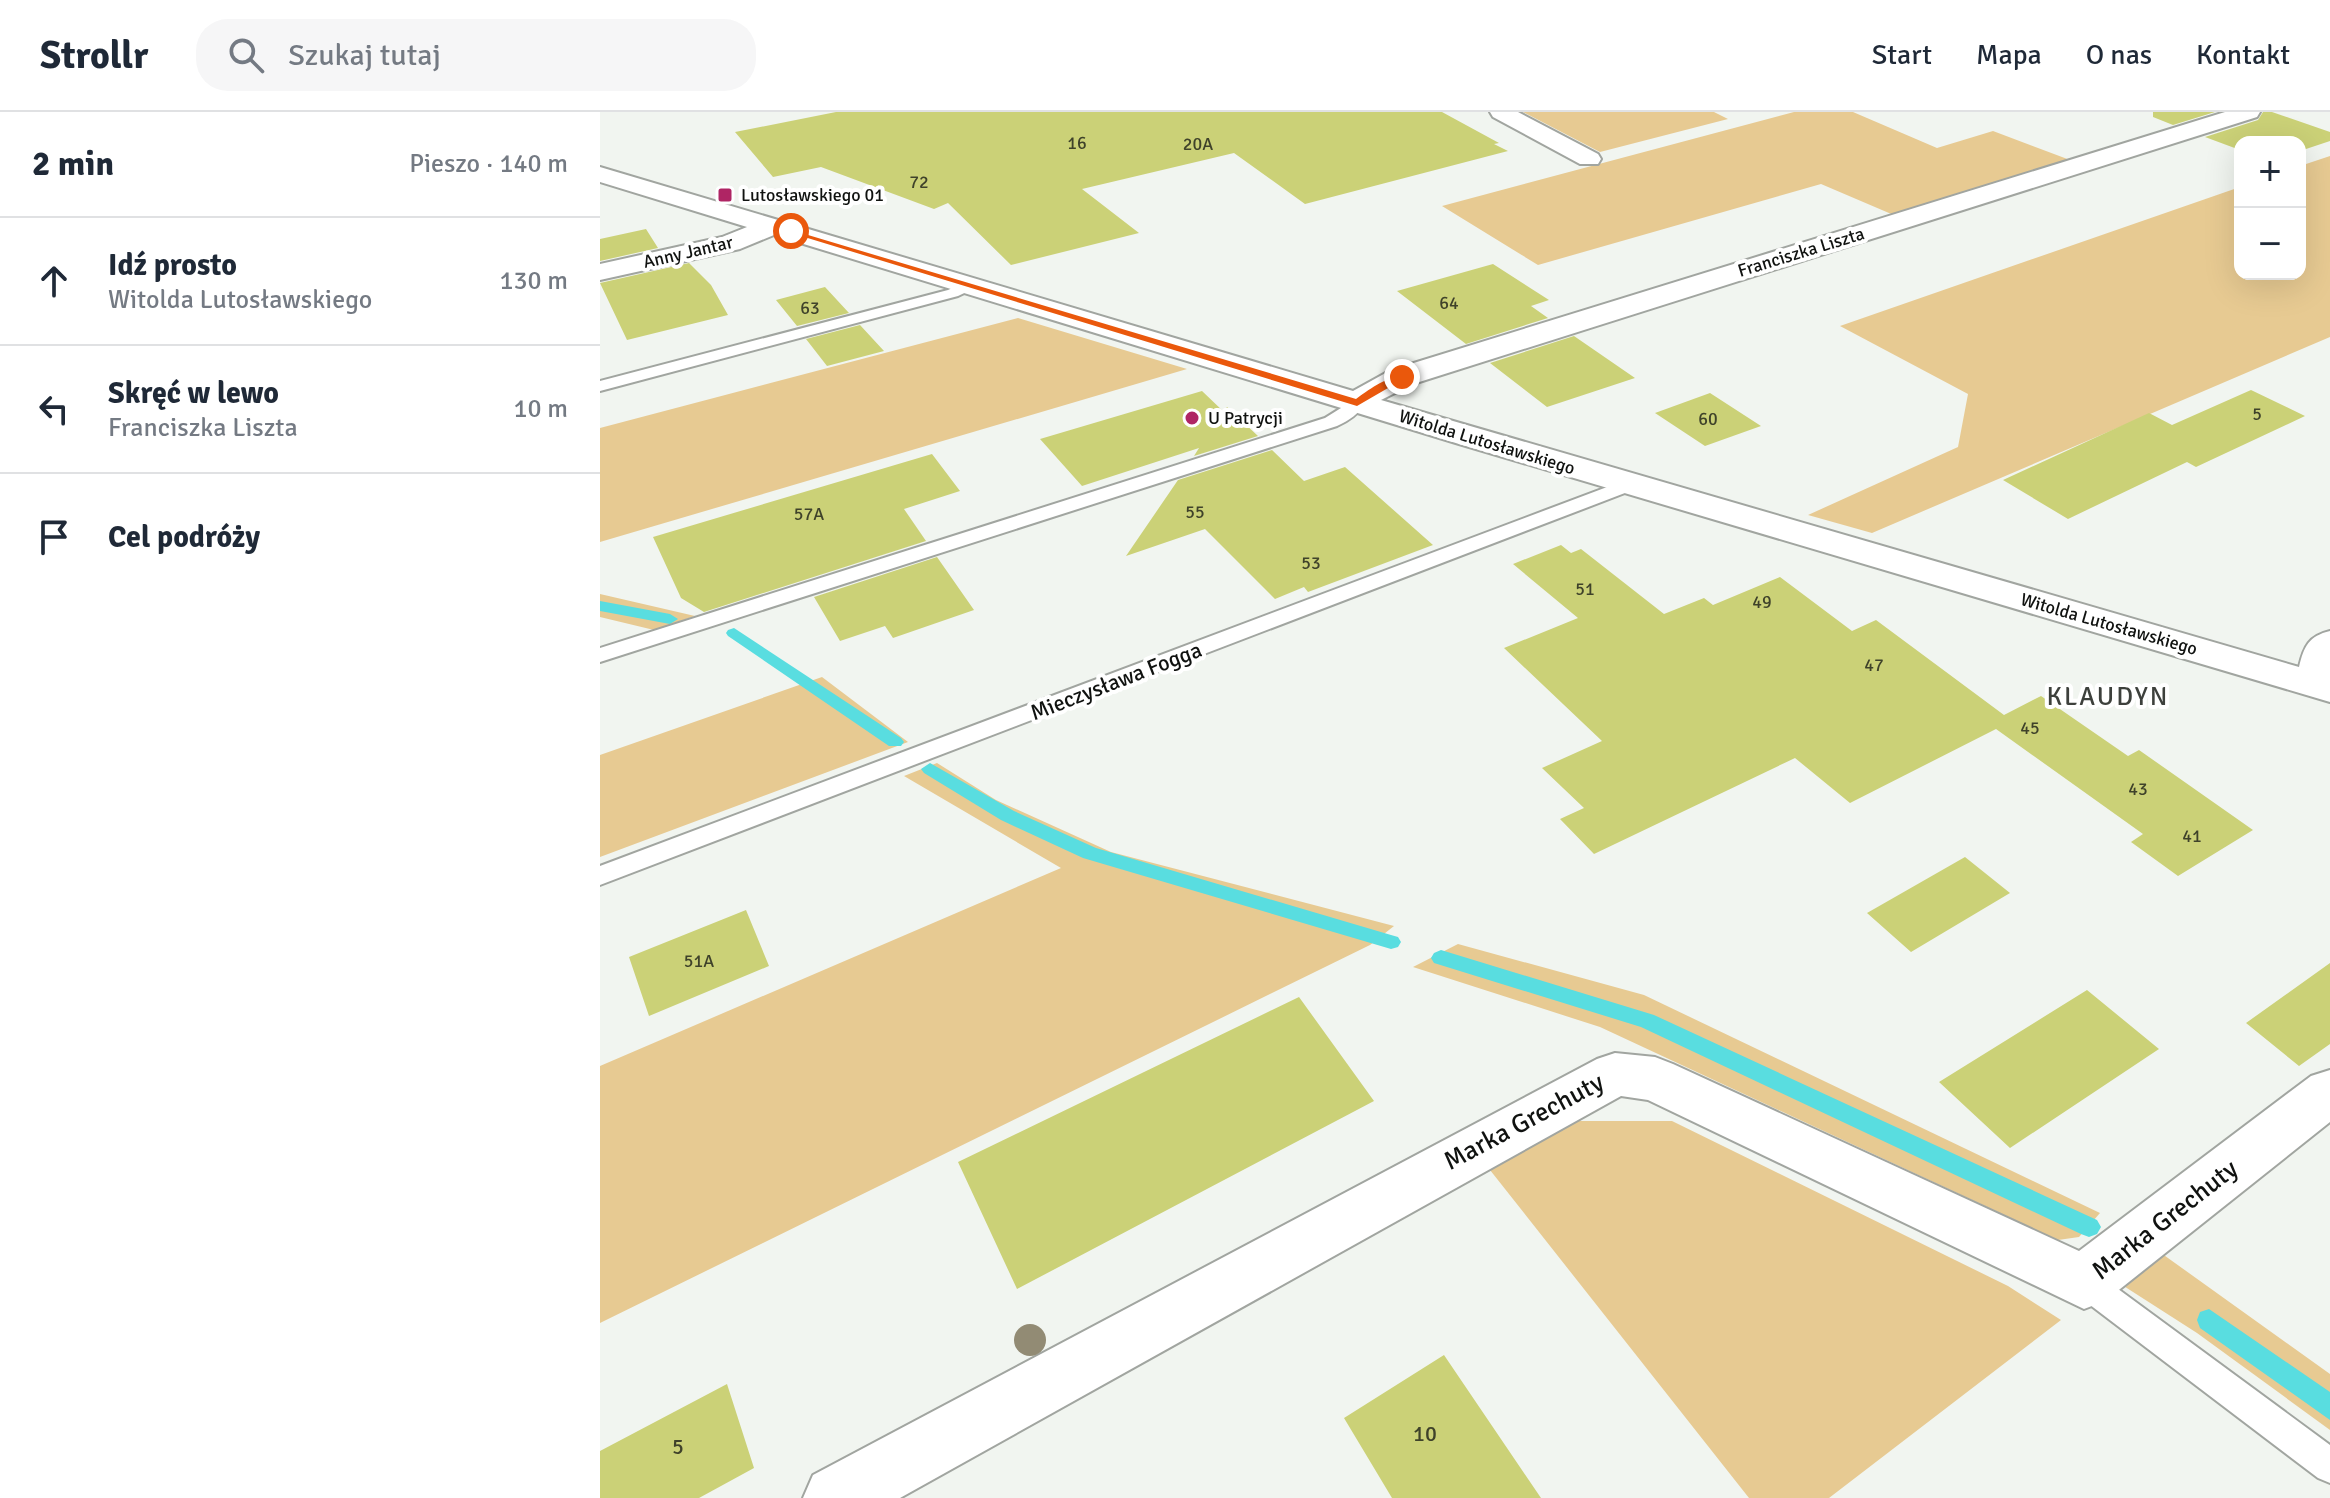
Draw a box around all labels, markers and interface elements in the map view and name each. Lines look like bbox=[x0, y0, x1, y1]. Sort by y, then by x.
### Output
search box bbox=[196, 19, 756, 91]
text: Strollr bbox=[40, 32, 148, 79]
icon: search bbox=[224, 33, 268, 77]
text: Szukaj tutaj bbox=[288, 37, 441, 74]
text: Start bbox=[1872, 38, 1932, 72]
text: Mapa bbox=[1976, 38, 2042, 72]
text: O nas bbox=[2086, 38, 2152, 72]
text: Kontakt bbox=[2196, 38, 2290, 72]
house number: 16 bbox=[1067, 132, 1087, 154]
house number: 20A bbox=[1183, 133, 1213, 155]
map controls bbox=[2234, 136, 2306, 280]
button: + bbox=[2234, 136, 2306, 208]
text: 2 min bbox=[32, 143, 114, 185]
text: Pieszo · 140 m bbox=[409, 148, 568, 180]
house number: 72 bbox=[909, 171, 929, 193]
place label: Lutosławskiego 01 bbox=[741, 184, 884, 206]
marker: Lutosławskiego 01 bbox=[716, 186, 734, 204]
button: − bbox=[2234, 208, 2306, 280]
route start bbox=[773, 213, 809, 249]
street label: Franciszka Liszta bbox=[1735, 222, 1867, 282]
street label: Anny Jantar bbox=[641, 231, 735, 273]
text: Idź prosto bbox=[108, 247, 237, 284]
icon: ahead bbox=[32, 259, 76, 303]
text: 130 m bbox=[499, 265, 568, 297]
text: Witolda Lutosławskiego bbox=[108, 284, 372, 316]
house number: 64 bbox=[1439, 292, 1459, 314]
house number: 63 bbox=[800, 297, 820, 319]
route end bbox=[1384, 359, 1420, 395]
text: Skręć w lewo bbox=[108, 375, 279, 412]
icon: left bbox=[32, 387, 76, 431]
text: 10 m bbox=[513, 393, 568, 425]
house number: 5 bbox=[2252, 403, 2262, 425]
street label: Witolda Lutosławskiego bbox=[1396, 405, 1578, 479]
place label: U Patrycji bbox=[1208, 407, 1283, 429]
house number: 60 bbox=[1698, 408, 1718, 430]
marker: U Patrycji bbox=[1183, 409, 1201, 427]
text: Franciszka Liszta bbox=[108, 412, 298, 444]
house number: 55 bbox=[1185, 501, 1205, 523]
house number: 57A bbox=[794, 503, 824, 525]
icon: arrive bbox=[32, 515, 76, 559]
text: Cel podróży bbox=[108, 519, 260, 556]
house number: 53 bbox=[1301, 552, 1321, 574]
house number: 51 bbox=[1575, 578, 1595, 600]
street label: Witolda Lutosławskiego bbox=[2018, 588, 2200, 660]
house number: 49 bbox=[1752, 591, 1772, 613]
street label: Mieczysława Fogga bbox=[1026, 636, 1206, 726]
house number: 47 bbox=[1864, 654, 1884, 676]
district label: KLAUDYN bbox=[2047, 681, 2169, 713]
house number: 45 bbox=[2020, 717, 2040, 739]
house number: 43 bbox=[2128, 778, 2148, 800]
house number: 41 bbox=[2182, 825, 2202, 847]
house number: 51A bbox=[684, 950, 714, 972]
street label: Marka Grechuty bbox=[1439, 1066, 1609, 1178]
street label: Marka Grechuty bbox=[2086, 1153, 2244, 1287]
house number: 10 bbox=[1413, 1420, 1437, 1447]
house number: 5 bbox=[672, 1433, 684, 1460]

